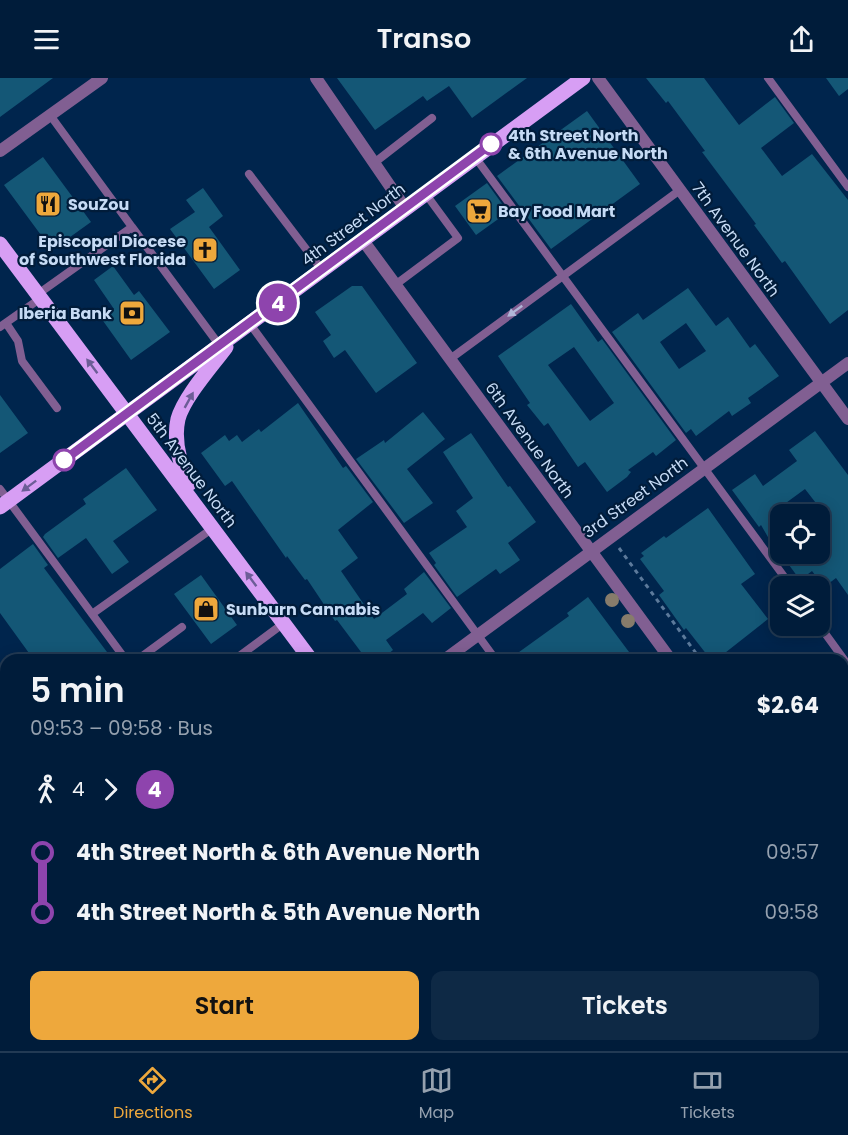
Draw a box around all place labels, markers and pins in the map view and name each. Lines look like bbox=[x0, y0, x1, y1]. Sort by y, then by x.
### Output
place label: 4th Street North & 6th Avenue North bbox=[508, 124, 668, 165]
marker: 4th Street North & 6th Avenue North bbox=[480, 133, 502, 155]
restaurant icon: SouZou bbox=[33, 189, 63, 219]
place label: SouZou bbox=[68, 193, 129, 216]
supermarket icon: Bay Food Mart bbox=[464, 196, 494, 226]
place label: Bay Food Mart bbox=[498, 200, 615, 223]
place label: Episcopal Diocese of Southwest Florida bbox=[19, 230, 186, 271]
church icon: Episcopal Diocese of Southwest Florida bbox=[190, 235, 220, 265]
bank icon: Iberia Bank bbox=[117, 298, 147, 328]
place label: Iberia Bank bbox=[19, 302, 112, 325]
unlabelled marker bbox=[53, 449, 75, 471]
shop icon: Sunburn Cannabis bbox=[191, 594, 221, 624]
place label: Sunburn Cannabis bbox=[226, 598, 380, 621]

